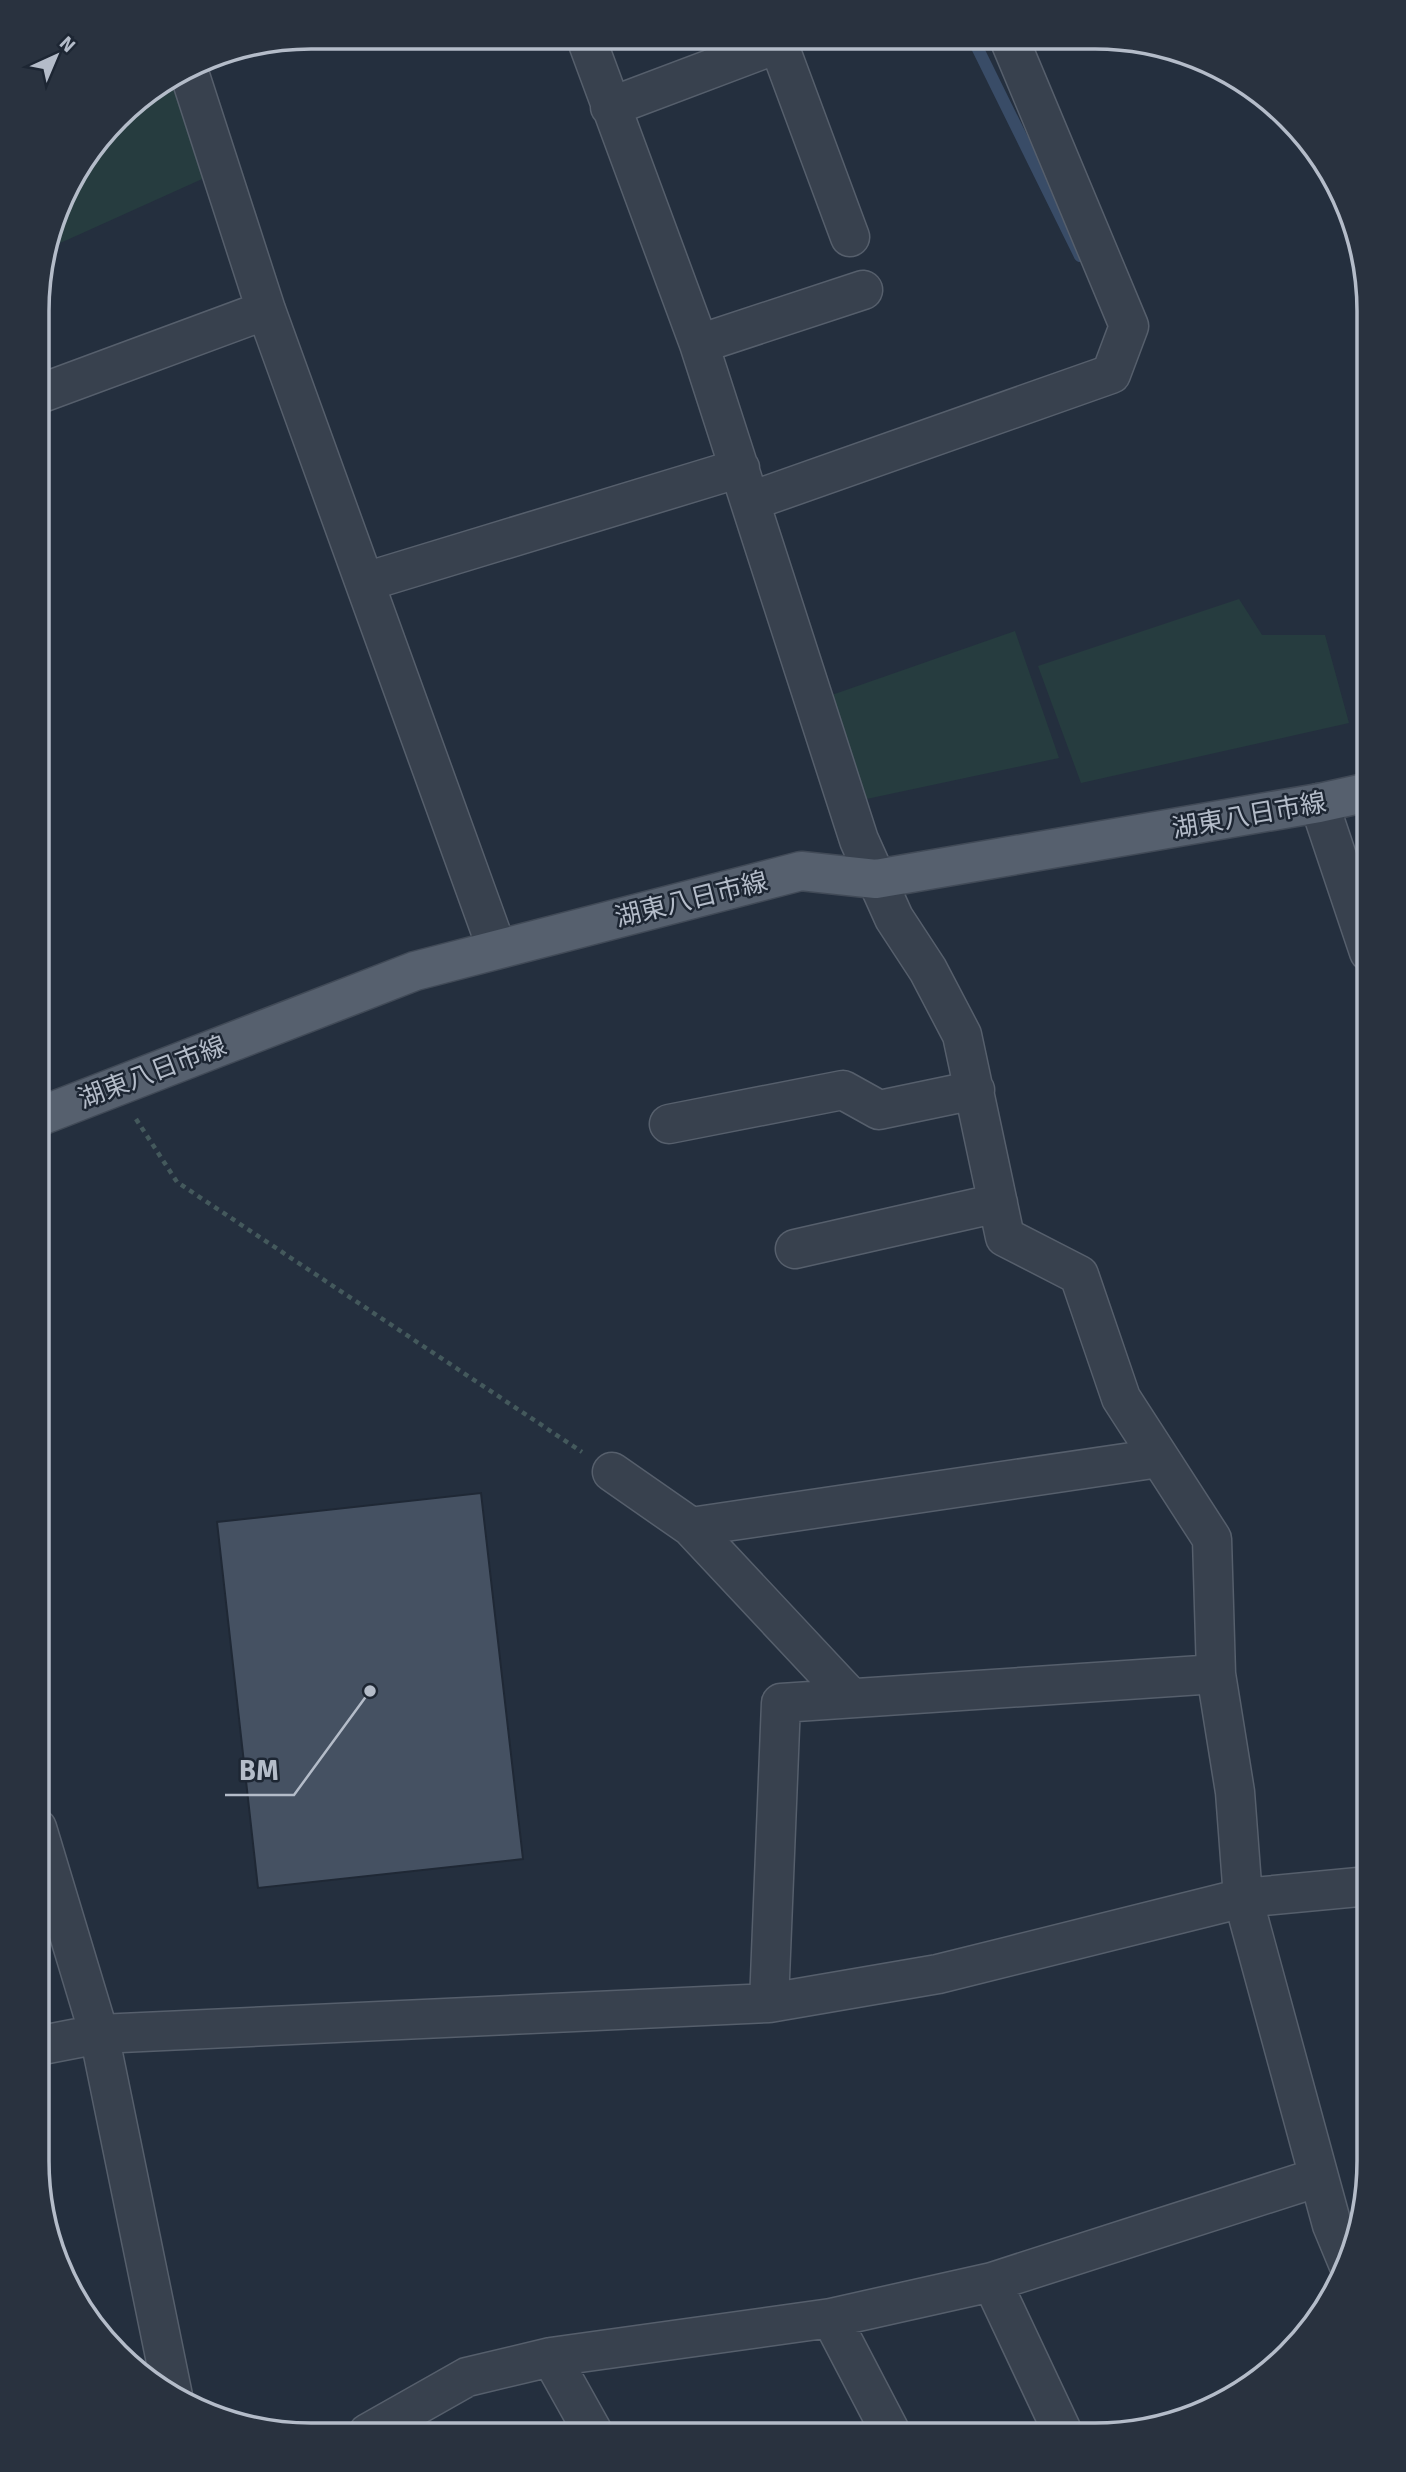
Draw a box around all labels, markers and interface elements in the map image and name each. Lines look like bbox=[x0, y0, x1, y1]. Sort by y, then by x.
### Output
north arrow bbox=[21, 21, 91, 91]
text: N bbox=[54, 31, 80, 58]
street label: 湖東八日市線 bbox=[1170, 787, 1329, 845]
street label: 湖東八日市線 bbox=[612, 866, 771, 934]
street label: 湖東八日市線 bbox=[74, 1030, 231, 1116]
callout: BM bbox=[225, 1746, 294, 1795]
text: BM bbox=[239, 1754, 279, 1788]

